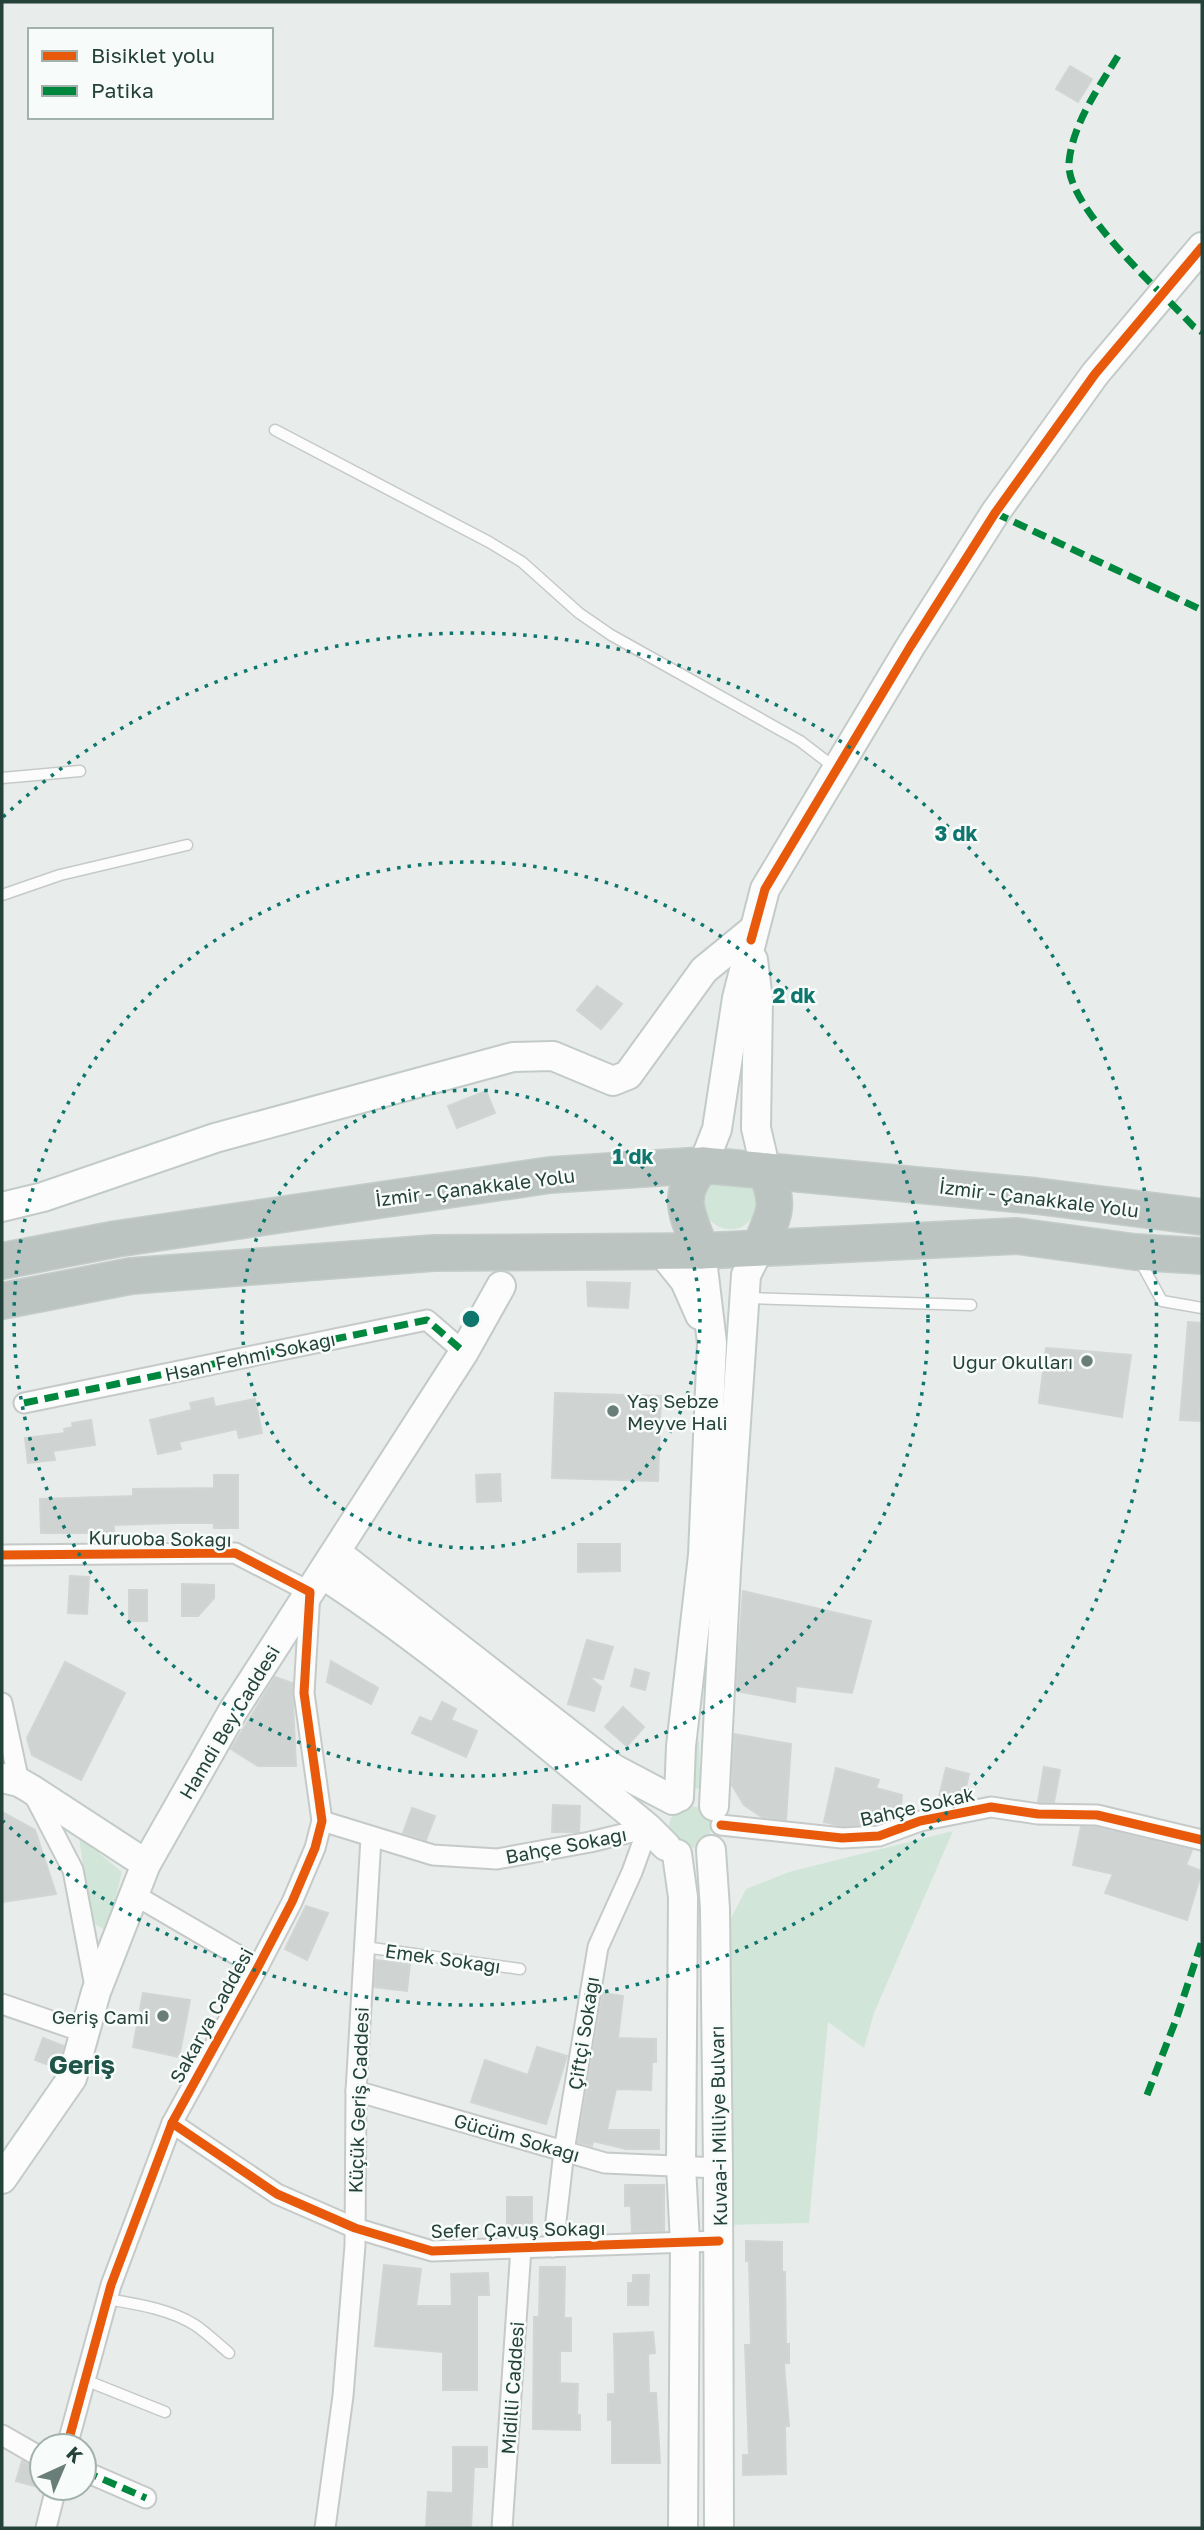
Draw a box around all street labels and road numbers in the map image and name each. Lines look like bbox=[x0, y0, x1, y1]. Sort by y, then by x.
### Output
street label: İzmir - Çanakkale Yolu bbox=[374, 1163, 576, 1211]
street label: İzmir - Çanakkale Yolu bbox=[938, 1174, 1140, 1222]
street label: Hsan Fehmi Sokağı bbox=[163, 1327, 337, 1385]
street label: Kuruoba Sokağı bbox=[88, 1525, 232, 1551]
street label: Hamdi Bey Caddesi bbox=[174, 1641, 284, 1803]
street label: Bahçe Sokak bbox=[857, 1782, 977, 1830]
street label: Bahçe Sokağı bbox=[503, 1822, 629, 1868]
street label: Emek Sokağı bbox=[384, 1939, 502, 1977]
street label: Sakarya Caddesi bbox=[164, 1943, 258, 2087]
street label: Çiftçi Sokağı bbox=[563, 1975, 603, 2091]
street label: Küçük Geriş Caddesi bbox=[343, 2006, 373, 2194]
street label: Kuvaa-i Milliye Bulvarı bbox=[705, 2025, 731, 2227]
street label: Gücüm Sokağı bbox=[451, 2108, 583, 2166]
street label: Sefer Çavuş Sokağı bbox=[430, 2216, 606, 2242]
street label: Midilli Caddesi bbox=[496, 2321, 528, 2455]

